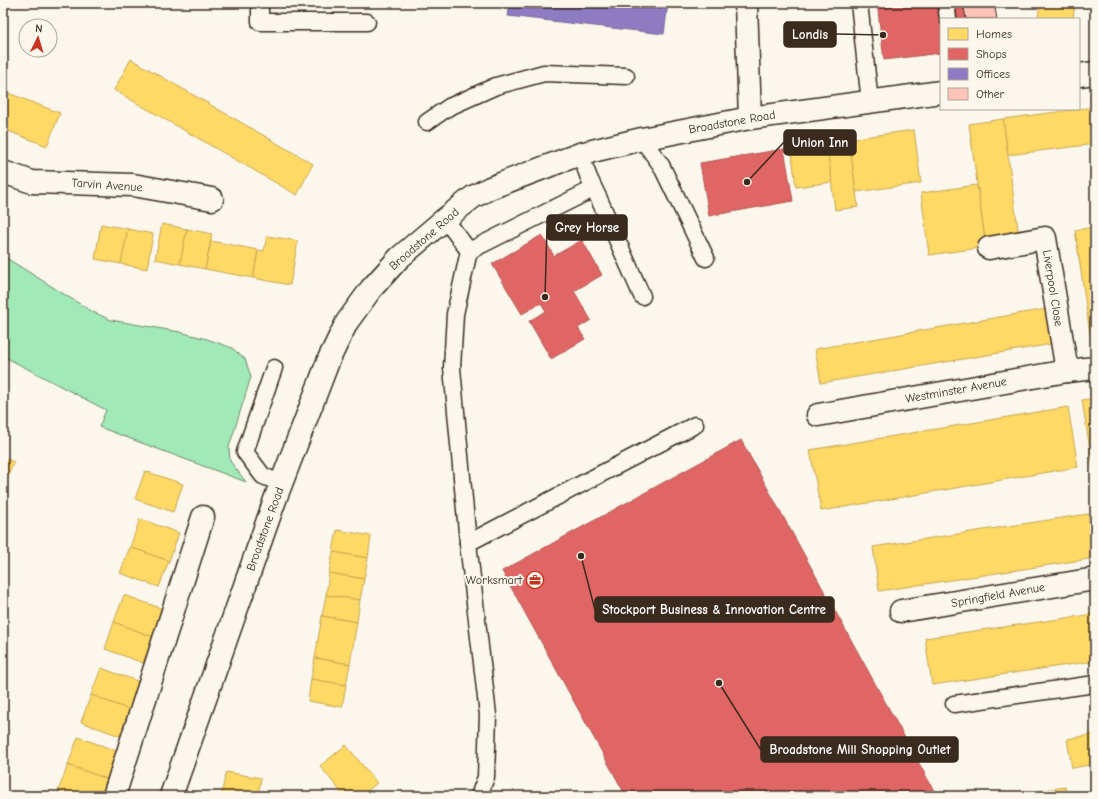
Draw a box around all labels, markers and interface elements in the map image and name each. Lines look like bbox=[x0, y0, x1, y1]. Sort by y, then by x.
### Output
north arrow bbox=[18, 18, 58, 58]
legend bbox=[940, 18, 1080, 110]
text: N bbox=[35, 22, 43, 35]
callout: Londis bbox=[784, 22, 836, 47]
text: Londis bbox=[792, 27, 828, 42]
text: Homes bbox=[976, 27, 1012, 41]
text: Shops bbox=[976, 47, 1007, 61]
text: Offices bbox=[976, 67, 1010, 81]
text: Other bbox=[976, 87, 1005, 101]
street label: Broadstone Road bbox=[688, 107, 776, 137]
callout: Union Inn bbox=[784, 130, 856, 155]
text: Union Inn bbox=[792, 135, 848, 150]
street label: Tarvin Avenue bbox=[71, 176, 143, 194]
street label: Broadstone Road bbox=[386, 205, 462, 273]
callout: Grey Horse bbox=[547, 215, 627, 240]
text: Grey Horse bbox=[555, 220, 620, 235]
street label: Liverpool Close bbox=[1040, 249, 1066, 327]
street label: Westminster Avenue bbox=[904, 374, 1008, 406]
street label: Broadstone Road bbox=[243, 485, 287, 573]
office icon: Worksmart bbox=[525, 570, 545, 590]
place label: Worksmart bbox=[466, 573, 523, 587]
street label: Springfield Avenue bbox=[950, 580, 1046, 610]
callout: Stockport Business & Innovation Centre bbox=[595, 597, 834, 622]
text: Stockport Business & Innovation Centre bbox=[602, 602, 826, 617]
callout: Broadstone Mill Shopping Outlet bbox=[761, 737, 958, 762]
text: Broadstone Mill Shopping Outlet bbox=[770, 742, 951, 757]

